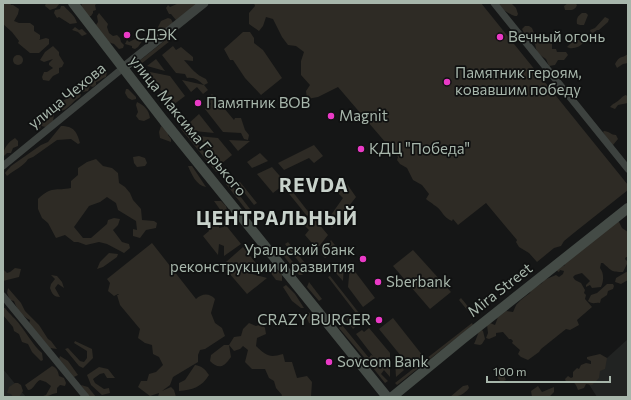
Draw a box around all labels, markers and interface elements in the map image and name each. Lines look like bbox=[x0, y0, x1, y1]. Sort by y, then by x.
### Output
place label: СДЭК bbox=[135, 25, 177, 43]
place label: Вечный огонь bbox=[508, 27, 605, 45]
marker: СДЭК bbox=[122, 30, 132, 40]
marker: Вечный огонь bbox=[495, 32, 505, 42]
street label: улица Максима Горького bbox=[126, 51, 251, 199]
street label: улица Чехова bbox=[24, 59, 109, 132]
place label: Памятник героям, ковавшим победу bbox=[455, 63, 582, 98]
marker: Памятник героям, ковавшим победу bbox=[442, 77, 452, 87]
place label: Памятник ВОВ bbox=[206, 93, 311, 111]
marker: Памятник ВОВ bbox=[193, 98, 203, 108]
place label: Magnit bbox=[339, 106, 388, 124]
marker: Magnit bbox=[326, 111, 336, 121]
place label: КДЦ "Победа" bbox=[369, 139, 470, 157]
marker: КДЦ "Победа" bbox=[356, 144, 366, 154]
district label: REVDA bbox=[279, 173, 349, 196]
district label: ЦЕНТРАЛЬНЫЙ bbox=[196, 206, 358, 229]
place label: Уральский банк реконструкции и развития bbox=[170, 240, 355, 275]
marker: Уральский банк реконструкции и развития bbox=[358, 254, 368, 264]
street label: Mira Street bbox=[463, 258, 535, 320]
place label: Sberbank bbox=[386, 272, 451, 290]
marker: Sberbank bbox=[373, 277, 383, 287]
place label: CRAZY BURGER bbox=[257, 310, 371, 328]
marker: CRAZY BURGER bbox=[374, 315, 384, 325]
place label: Sovcom Bank bbox=[337, 352, 429, 370]
marker: Sovcom Bank bbox=[324, 357, 334, 367]
scale bar bbox=[487, 358, 610, 384]
text: 100 m bbox=[493, 364, 527, 378]

